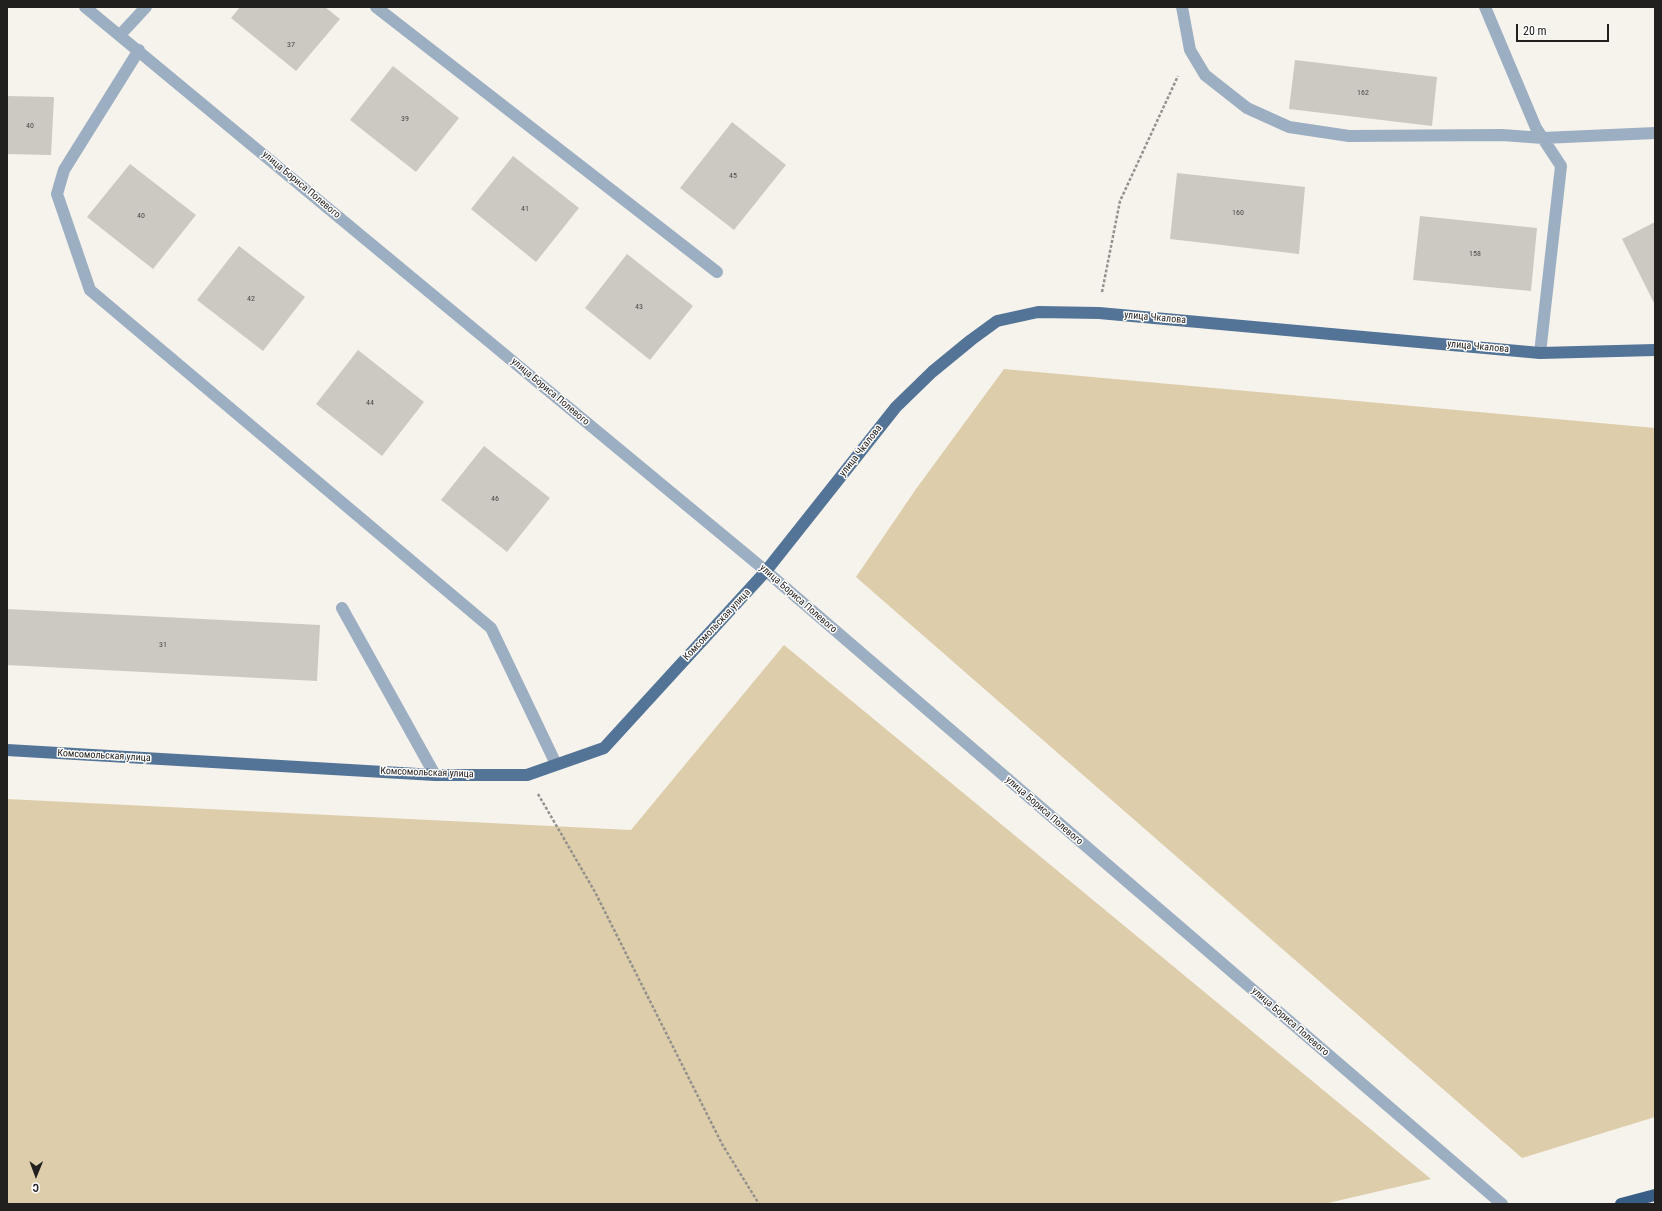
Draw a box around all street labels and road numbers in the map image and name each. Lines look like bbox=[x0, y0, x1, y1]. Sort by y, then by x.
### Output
street label: улица Бориса Полевого bbox=[259, 149, 343, 221]
street label: улица Чкалова bbox=[1124, 309, 1186, 327]
street label: улица Чкалова bbox=[1447, 338, 1509, 356]
street label: улица Бориса Полевого bbox=[508, 356, 592, 428]
street label: улица Чкалова bbox=[837, 423, 885, 479]
street label: улица Бориса Полевого bbox=[757, 562, 839, 636]
street label: Комсомольская улица bbox=[681, 587, 753, 663]
street label: Комсомольская улица bbox=[57, 748, 151, 764]
street label: Комсомольская улица bbox=[380, 765, 474, 781]
street label: улица Бориса Полевого bbox=[1003, 774, 1085, 848]
street label: улица Бориса Полевого bbox=[1249, 985, 1331, 1059]

